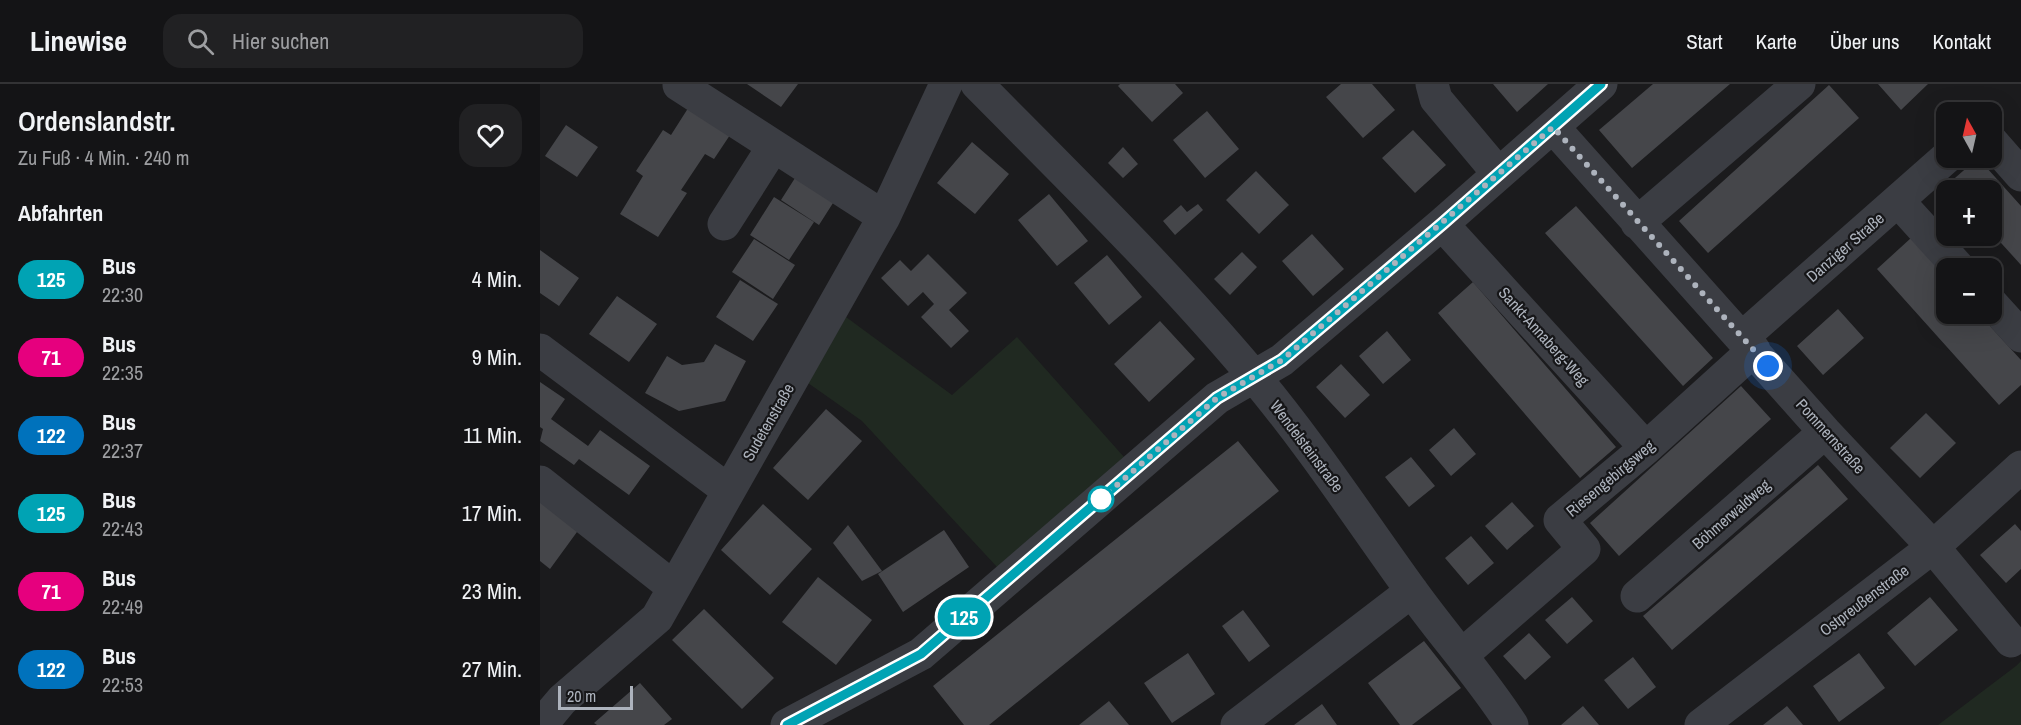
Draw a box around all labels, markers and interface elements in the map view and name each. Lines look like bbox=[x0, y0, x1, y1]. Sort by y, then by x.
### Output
search box bbox=[163, 14, 583, 68]
text: Linewise bbox=[30, 22, 127, 60]
icon: search bbox=[184, 25, 217, 58]
text: Hier suchen bbox=[232, 26, 329, 56]
text: Start bbox=[1686, 27, 1723, 56]
text: Karte bbox=[1756, 27, 1797, 56]
text: Über uns bbox=[1830, 27, 1900, 56]
text: Kontakt bbox=[1933, 27, 1991, 56]
text: Ordenslandstr. bbox=[18, 102, 176, 140]
north arrow bbox=[1936, 102, 2002, 168]
map controls bbox=[1936, 102, 2002, 324]
button: heart bbox=[459, 104, 522, 167]
text: Zu Fuß · 4 Min. · 240 m bbox=[18, 144, 189, 171]
button: + bbox=[1936, 180, 2002, 246]
text: Abfahrten bbox=[18, 198, 103, 228]
street label: Danziger Straße bbox=[1801, 207, 1889, 287]
text: Bus bbox=[102, 251, 136, 281]
button: − bbox=[1936, 258, 2002, 324]
text: 4 Min. bbox=[472, 264, 522, 294]
text: 125 bbox=[37, 265, 65, 294]
text: 22:30 bbox=[102, 281, 143, 308]
street label: Sankt-Annaberg-Weg bbox=[1494, 282, 1595, 391]
text: Bus bbox=[102, 329, 136, 359]
text: 9 Min. bbox=[472, 342, 522, 372]
text: 71 bbox=[41, 343, 61, 372]
your location bbox=[1753, 351, 1783, 381]
text: 22:35 bbox=[102, 359, 143, 386]
street label: Sudetenstraße bbox=[737, 379, 799, 465]
street label: Pommernstraße bbox=[1791, 394, 1871, 478]
street label: Wendelsteinstraße bbox=[1265, 395, 1349, 497]
text: Bus bbox=[102, 407, 136, 437]
text: 11 Min. bbox=[463, 420, 522, 450]
text: 122 bbox=[37, 421, 65, 450]
street label: Riesengebirgsweg bbox=[1561, 434, 1660, 522]
text: 22:37 bbox=[102, 437, 143, 464]
street label: Böhmerwaldweg bbox=[1687, 473, 1775, 554]
text: Bus bbox=[102, 485, 136, 515]
unlabelled marker bbox=[1088, 486, 1114, 512]
text: 17 Min. bbox=[462, 498, 522, 528]
text: 125 bbox=[37, 499, 65, 528]
text: 22:43 bbox=[102, 515, 143, 542]
street label: Ostpreußenstraße bbox=[1815, 559, 1913, 641]
text: Bus bbox=[102, 563, 136, 593]
text: 23 Min. bbox=[462, 576, 522, 606]
text: 71 bbox=[41, 577, 61, 606]
text: 22:49 bbox=[102, 593, 143, 620]
line badge: 125 bbox=[930, 598, 998, 636]
text: 125 bbox=[950, 603, 978, 632]
text: Bus bbox=[102, 641, 136, 671]
text: 27 Min. bbox=[462, 654, 522, 684]
text: 122 bbox=[37, 655, 65, 684]
text: 22:53 bbox=[102, 671, 143, 698]
scale bar bbox=[558, 683, 633, 710]
text: 20 m bbox=[567, 685, 596, 707]

